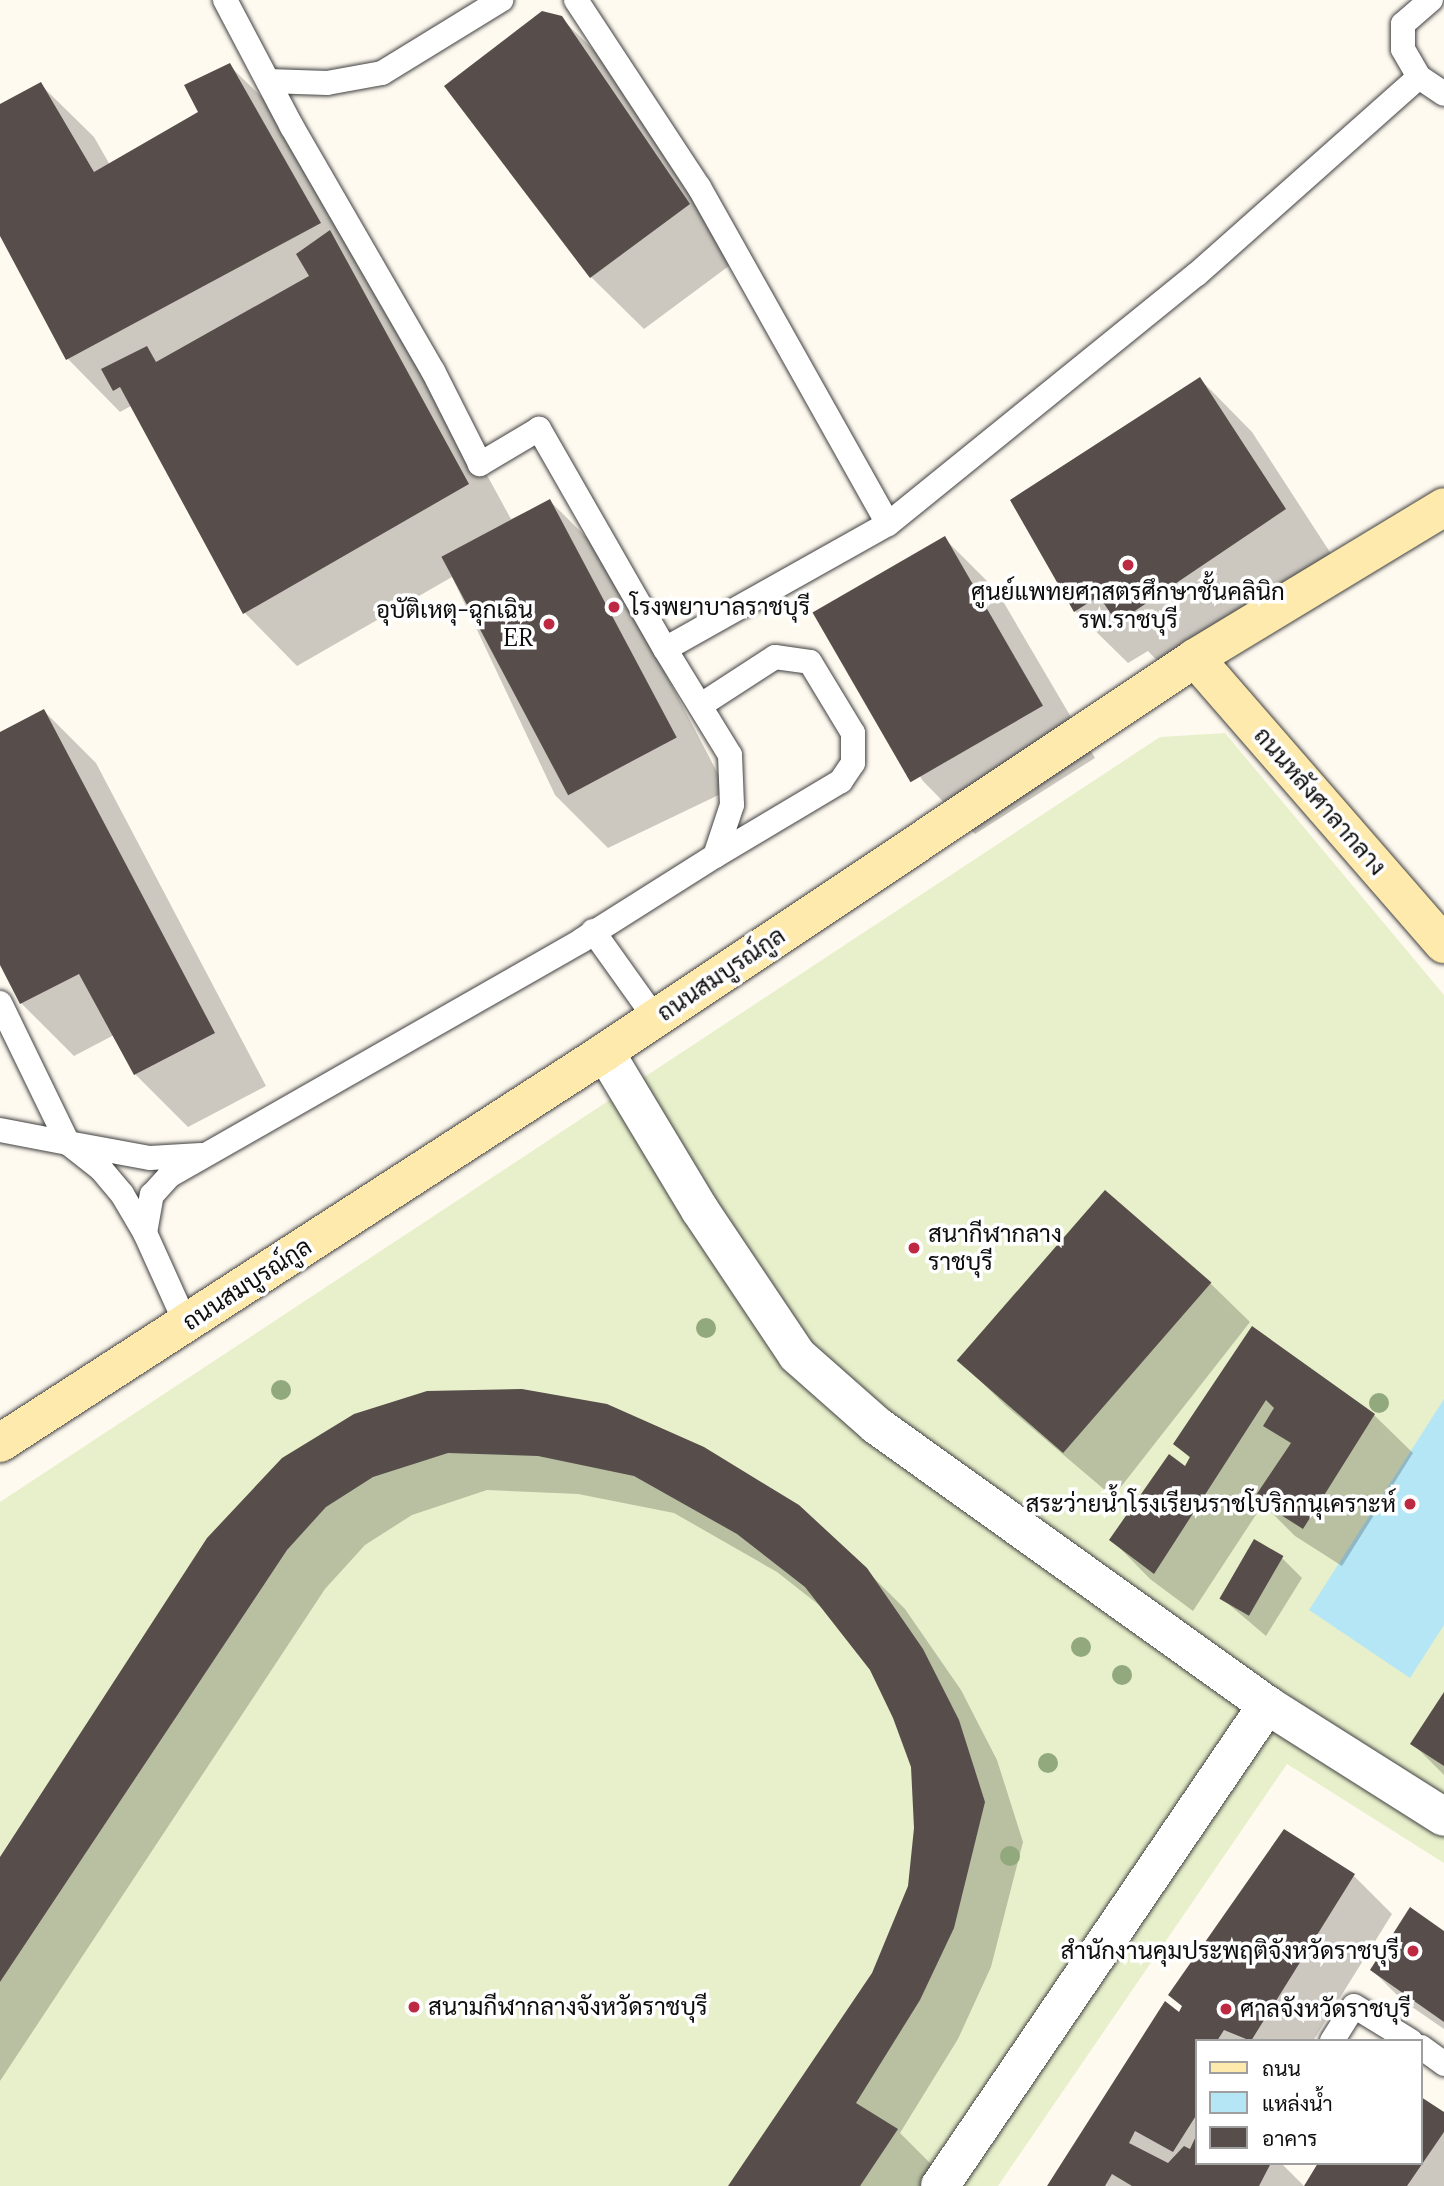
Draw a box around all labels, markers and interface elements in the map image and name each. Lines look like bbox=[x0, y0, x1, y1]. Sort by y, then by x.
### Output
marker: ศูนย์แพทยศาสตรศึกษาชั้นคลินิก รพ.ราชบุรี bbox=[1118, 555, 1138, 575]
place label: ศูนย์แพทยศาสตรศึกษาชั้นคลินิก รพ.ราชบุรี bbox=[971, 578, 1285, 634]
place label: โรงพยาบาลราชบุรี bbox=[630, 593, 810, 621]
place label: อุบัติเหตุ-ฉุกเฉิน ER bbox=[376, 596, 533, 652]
marker: โรงพยาบาลราชบุรี bbox=[604, 597, 624, 617]
marker: อุบัติเหตุ-ฉุกเฉิน ER bbox=[539, 614, 559, 634]
street label: ถนนหลังศาลากลาง bbox=[1248, 721, 1392, 881]
street label: ถนนสมบูรณ์กูล bbox=[652, 921, 790, 1027]
place label: สนากีฬากลาง ราชบุรี bbox=[928, 1220, 1062, 1276]
street label: ถนนสมบูรณ์กูล bbox=[177, 1232, 317, 1336]
marker: สนากีฬากลาง ราชบุรี bbox=[906, 1240, 922, 1256]
place label: สระว่ายน้ำโรงเรียนราชโบริกานุเคราะห์ bbox=[1025, 1490, 1396, 1518]
marker: สระว่ายน้ำโรงเรียนราชโบริกานุเคราะห์ bbox=[1402, 1496, 1418, 1512]
place label: สำนักงานคุมประพฤติจังหวัดราชบุรี bbox=[1060, 1937, 1399, 1965]
marker: สำนักงานคุมประพฤติจังหวัดราชบุรี bbox=[1405, 1943, 1421, 1959]
place label: สนามกีฬากลางจังหวัดราชบุรี bbox=[428, 1993, 708, 2021]
place label: ศาลจังหวัดราชบุรี bbox=[1240, 1995, 1411, 2023]
marker: สนามกีฬากลางจังหวัดราชบุรี bbox=[406, 1999, 422, 2015]
marker: ศาลจังหวัดราชบุรี bbox=[1218, 2001, 1234, 2017]
legend bbox=[1196, 2039, 1423, 2165]
text: ถนน bbox=[1262, 2055, 1301, 2082]
text: แหล่งน้ำ bbox=[1262, 2090, 1333, 2117]
text: อาคาร bbox=[1262, 2125, 1318, 2152]

